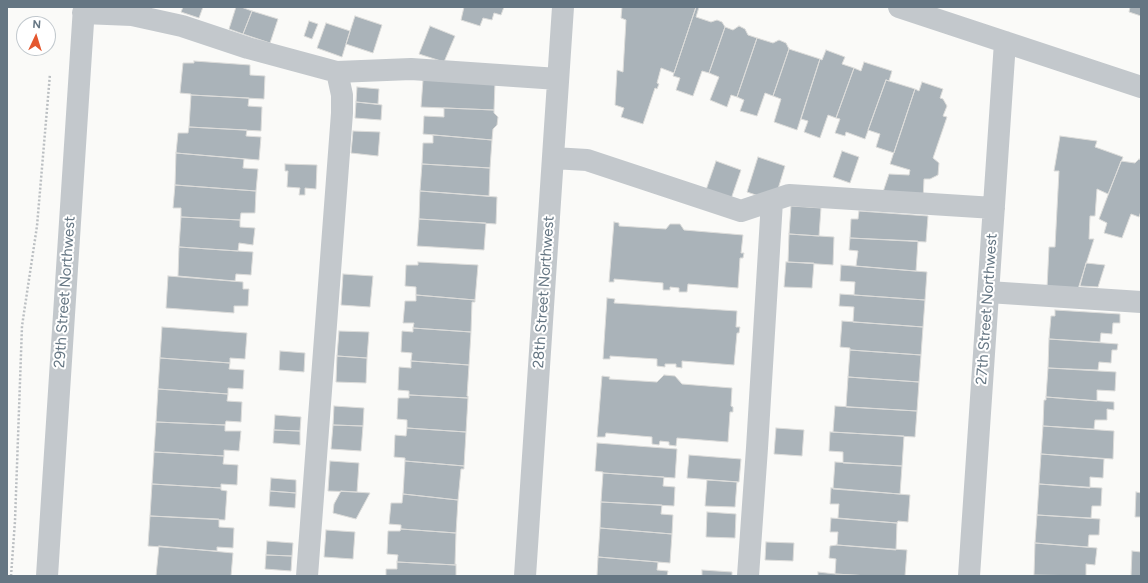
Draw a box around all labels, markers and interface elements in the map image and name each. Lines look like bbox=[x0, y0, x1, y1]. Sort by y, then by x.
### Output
north arrow bbox=[16, 16, 56, 56]
text: N bbox=[32, 18, 41, 31]
street label: 28th Street Northwest bbox=[530, 215, 558, 369]
street label: 29th Street Northwest bbox=[51, 216, 79, 368]
street label: 27th Street Northwest bbox=[973, 233, 1001, 385]

